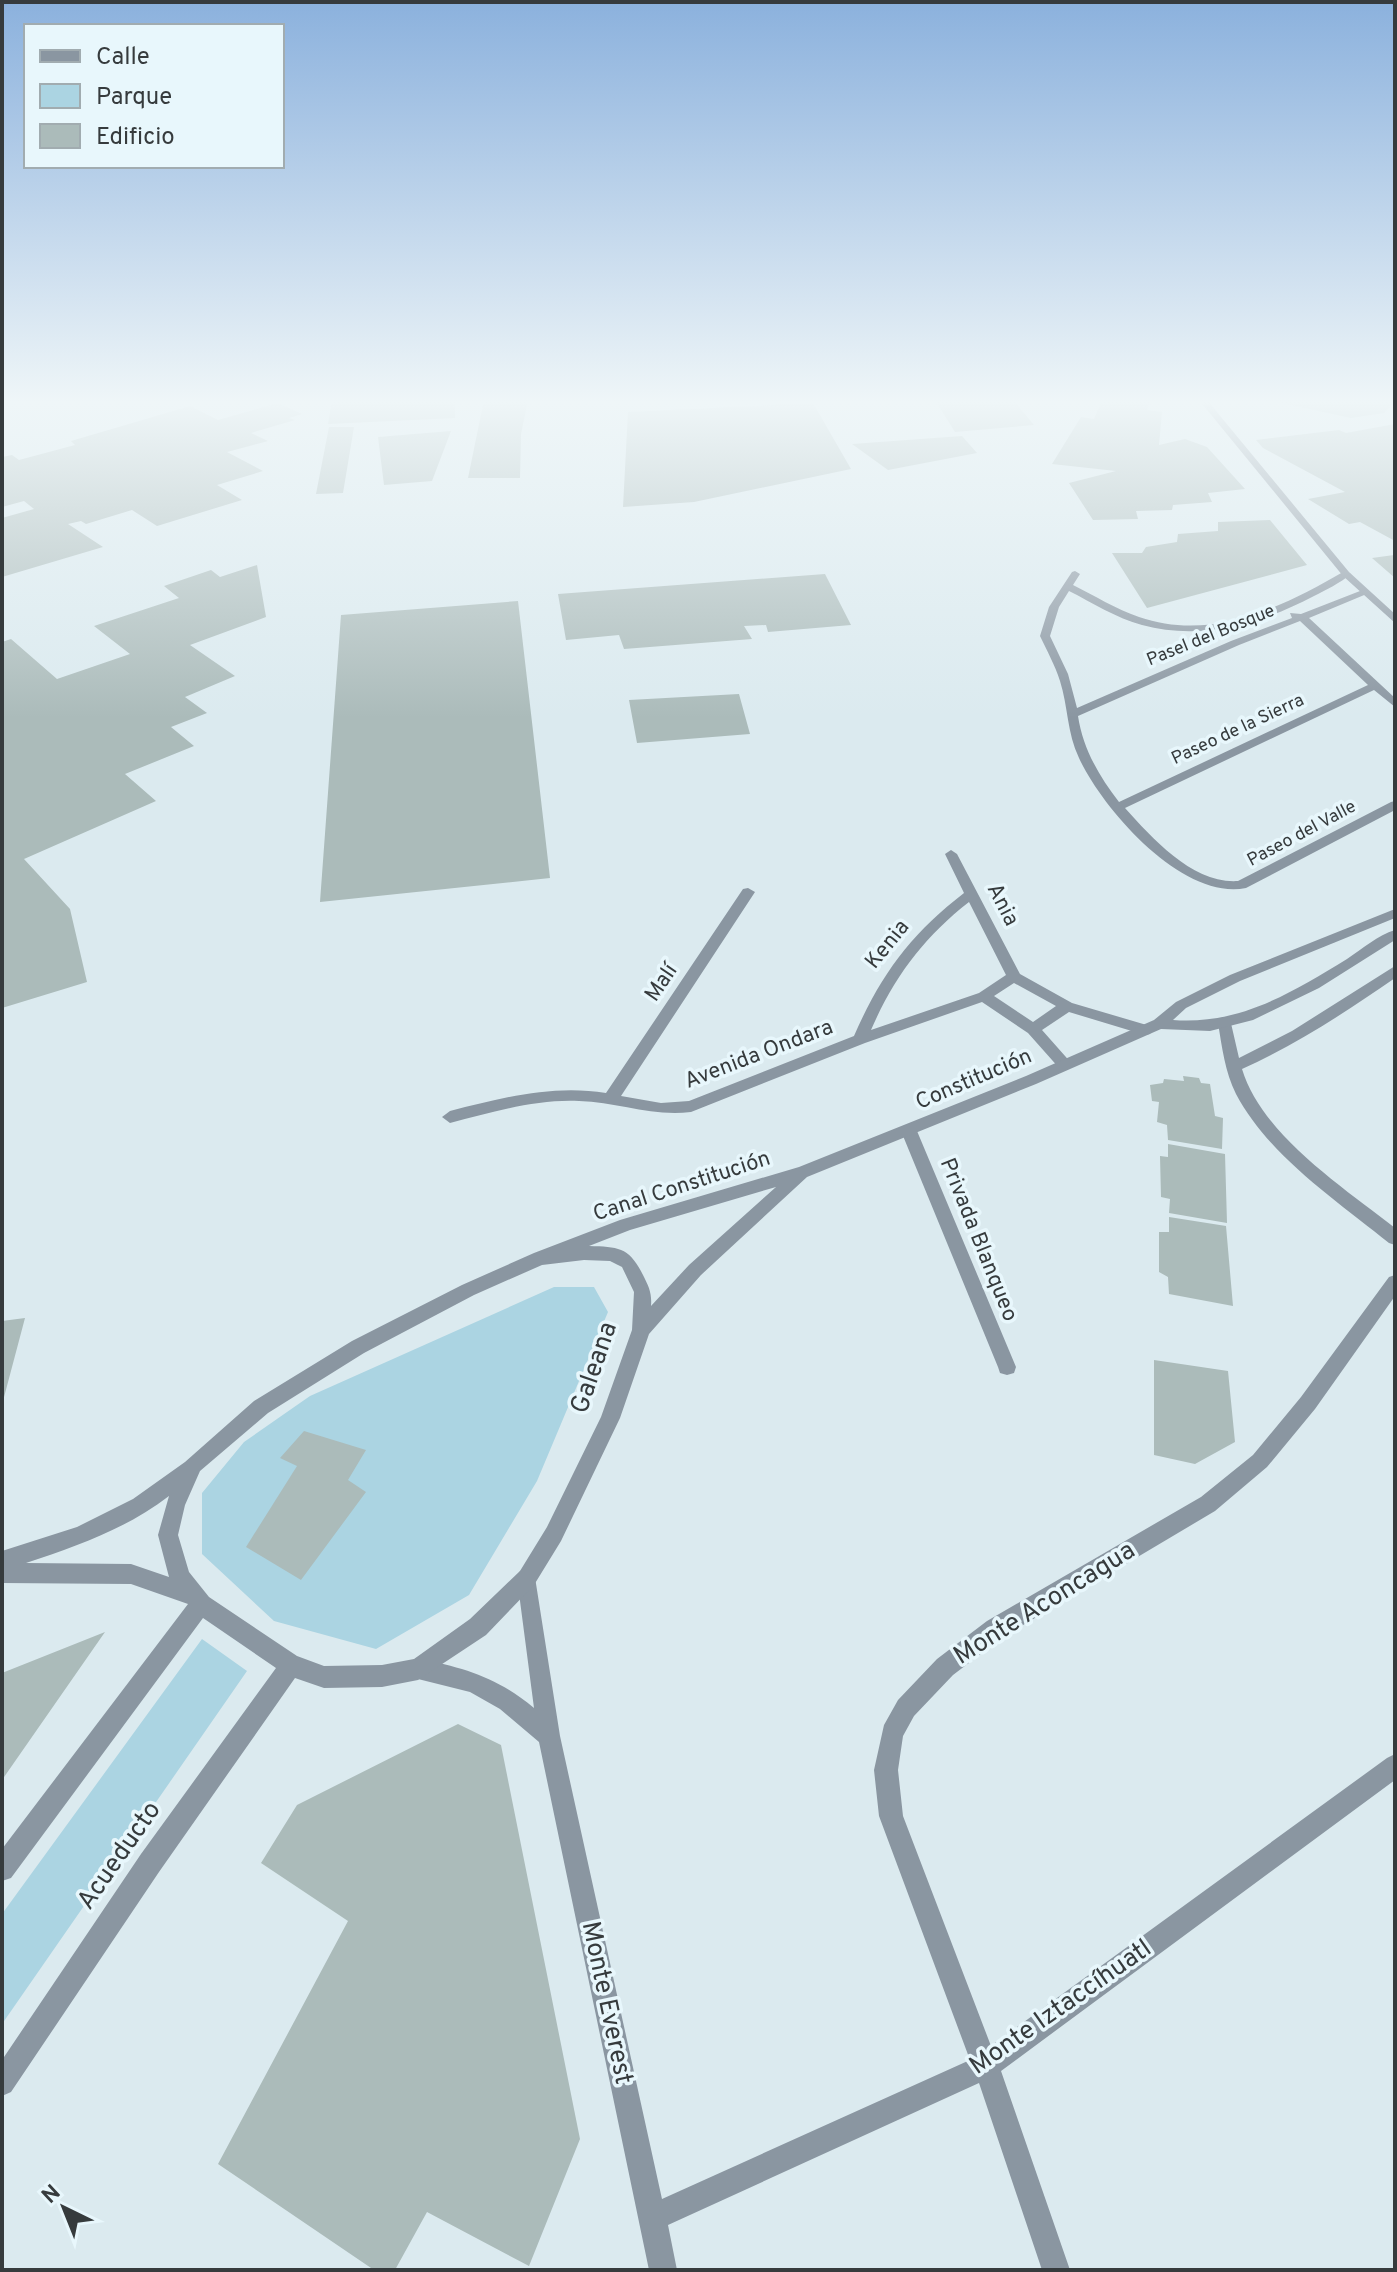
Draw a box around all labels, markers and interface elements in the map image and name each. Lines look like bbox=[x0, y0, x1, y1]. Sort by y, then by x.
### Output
legend bbox=[24, 24, 284, 168]
text: Calle bbox=[96, 43, 150, 73]
text: Parque bbox=[96, 83, 172, 113]
text: Edificio bbox=[96, 123, 175, 153]
street label: Pasel del Bosque bbox=[1144, 600, 1278, 672]
street label: Paseo de la Sierra bbox=[1168, 689, 1308, 771]
street label: Paseo del Valle bbox=[1244, 796, 1360, 872]
street label: Ania bbox=[980, 879, 1024, 931]
street label: Kenia bbox=[860, 915, 916, 975]
street label: Malí bbox=[640, 957, 686, 1007]
street label: Avenida Ondara bbox=[681, 1014, 837, 1096]
street label: Constitución bbox=[912, 1043, 1036, 1117]
street label: Canal Constitución bbox=[590, 1146, 774, 1228]
street label: Privada Blanqueo bbox=[933, 1154, 1023, 1326]
street label: Galeana bbox=[564, 1318, 626, 1418]
street label: Monte Aconcagua bbox=[948, 1535, 1142, 1673]
street label: Acueducto bbox=[71, 1795, 169, 1917]
street label: Monte Everest bbox=[573, 1918, 639, 2088]
street label: Monte Iztaccíhuatl bbox=[963, 1933, 1159, 2083]
north arrow bbox=[24, 2168, 104, 2248]
text: N bbox=[37, 2180, 67, 2210]

